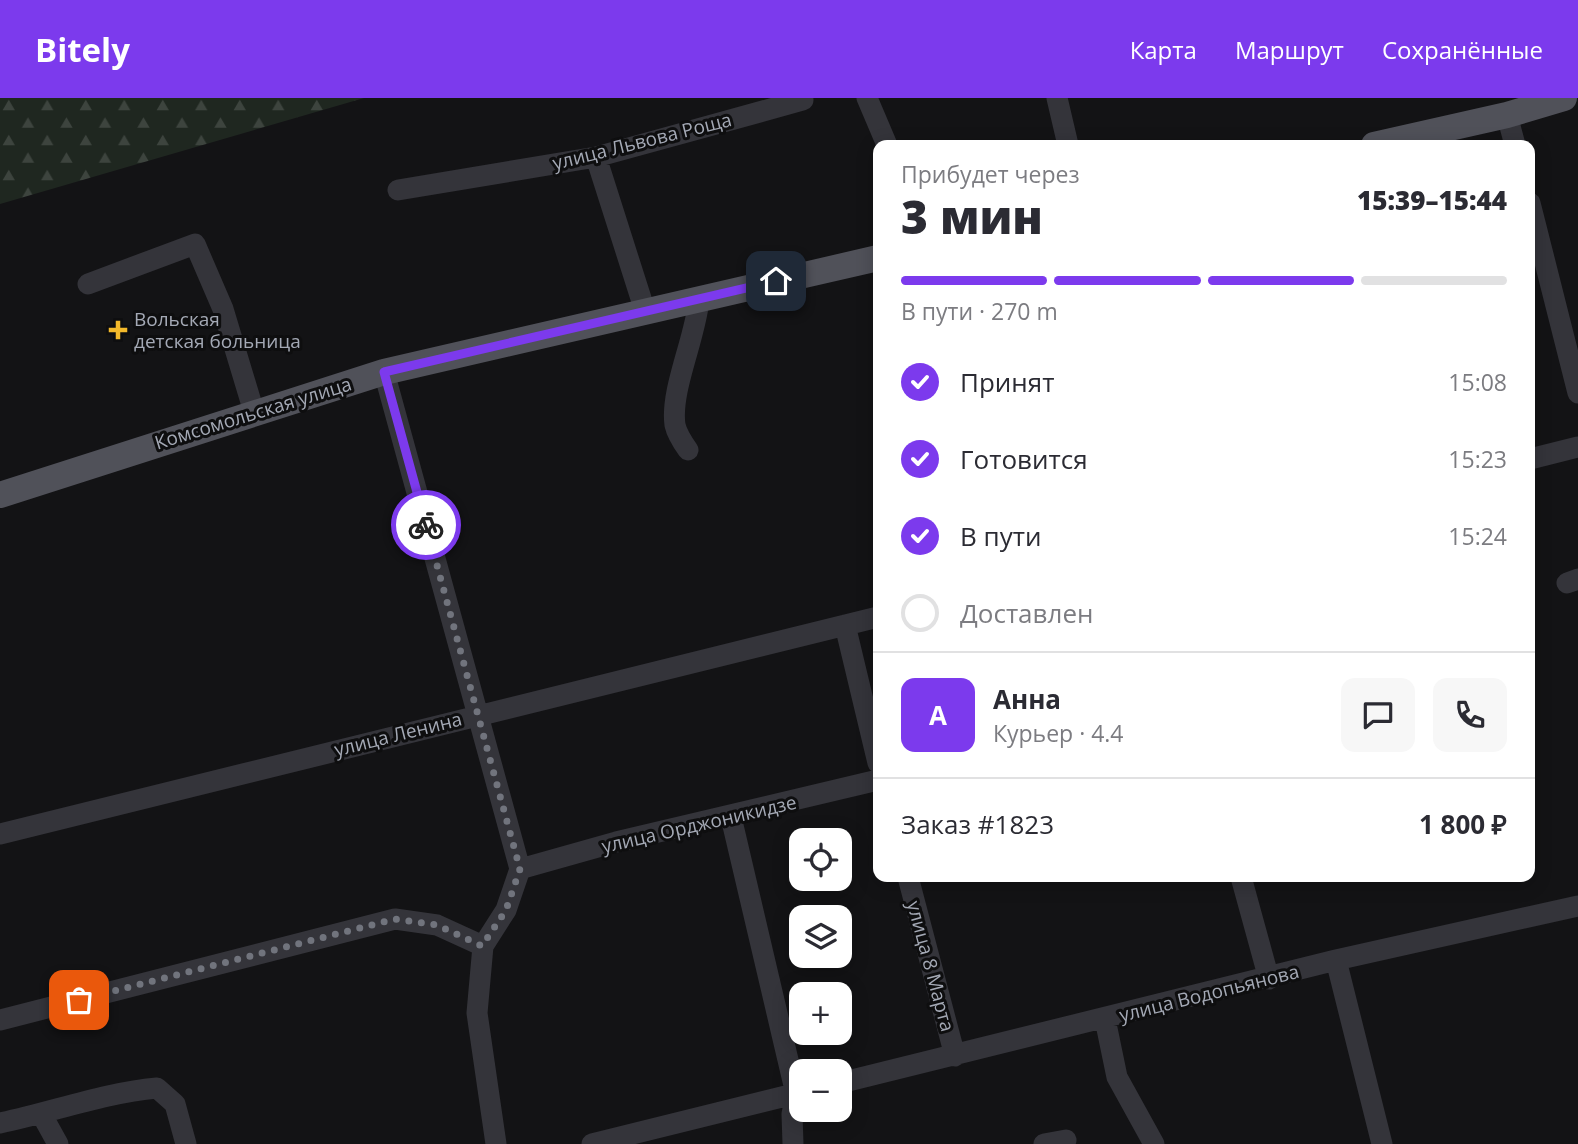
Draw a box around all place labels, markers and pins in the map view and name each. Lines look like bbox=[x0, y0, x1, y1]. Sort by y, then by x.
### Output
pin bbox=[746, 251, 806, 311]
place label: Вольская детская больница bbox=[134, 306, 301, 354]
marker: Вольская детская больница bbox=[108, 320, 128, 340]
pin bbox=[49, 970, 109, 1030]

